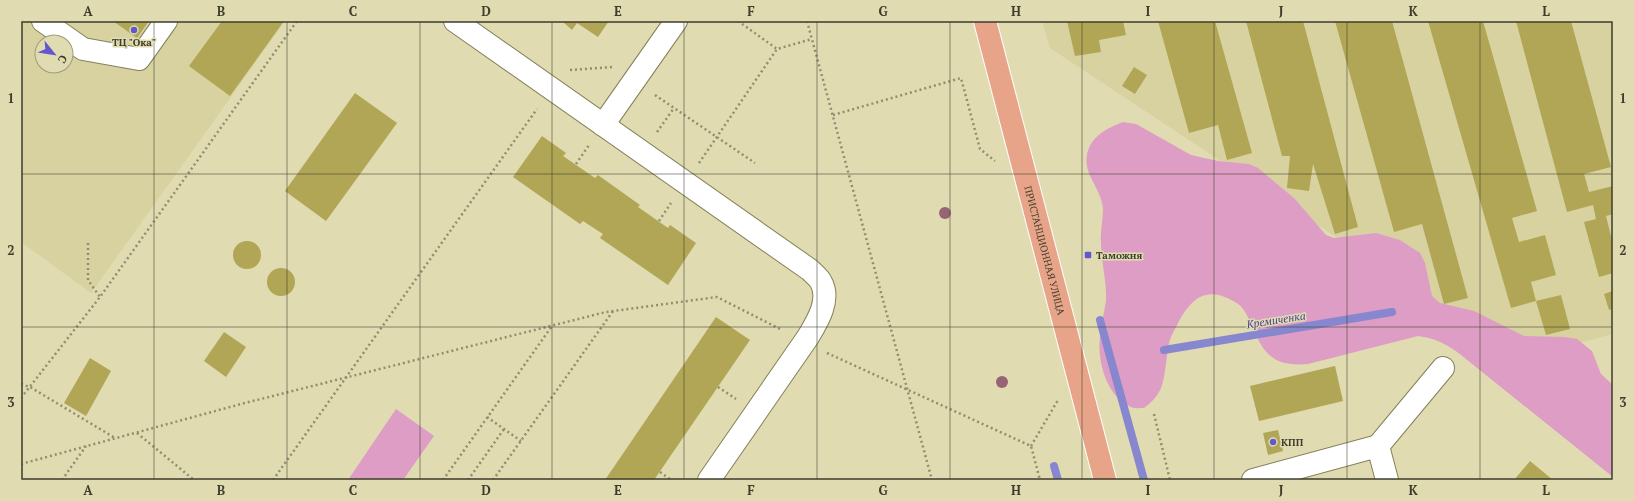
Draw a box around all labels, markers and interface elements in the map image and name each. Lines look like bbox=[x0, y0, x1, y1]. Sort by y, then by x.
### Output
text: A bbox=[83, 2, 93, 20]
text: B bbox=[217, 2, 225, 20]
text: C bbox=[349, 2, 357, 20]
text: D bbox=[481, 2, 491, 20]
text: E bbox=[614, 2, 622, 20]
text: F bbox=[747, 2, 755, 20]
text: G bbox=[878, 2, 888, 20]
text: H bbox=[1011, 2, 1021, 20]
text: I bbox=[1146, 2, 1151, 20]
text: J bbox=[1279, 2, 1284, 20]
text: K bbox=[1408, 2, 1418, 20]
text: L bbox=[1542, 2, 1550, 20]
marker: ТЦ "Ока" bbox=[129, 25, 139, 35]
north arrow bbox=[34, 34, 74, 74]
place label: ТЦ "Ока" bbox=[112, 36, 156, 49]
text: С bbox=[55, 52, 71, 66]
text: 1 bbox=[7, 89, 15, 107]
text: 1 bbox=[1619, 89, 1627, 107]
street label: ПРИСТАНЦИОННАЯ УЛИЦА bbox=[1022, 184, 1068, 316]
text: 2 bbox=[7, 241, 15, 259]
text: 2 bbox=[1619, 241, 1627, 259]
place label: Таможня bbox=[1096, 249, 1142, 262]
marker: Таможня bbox=[1083, 250, 1093, 260]
water label: Кремиченка bbox=[1245, 308, 1307, 332]
text: 3 bbox=[7, 393, 15, 411]
text: 3 bbox=[1619, 393, 1627, 411]
place label: КПП bbox=[1281, 436, 1304, 449]
marker: КПП bbox=[1268, 437, 1278, 447]
text: A bbox=[83, 481, 93, 499]
text: B bbox=[217, 481, 225, 499]
text: C bbox=[349, 481, 357, 499]
text: D bbox=[481, 481, 491, 499]
text: E bbox=[614, 481, 622, 499]
text: F bbox=[747, 481, 755, 499]
text: G bbox=[878, 481, 888, 499]
text: H bbox=[1011, 481, 1021, 499]
text: I bbox=[1146, 481, 1151, 499]
text: J bbox=[1279, 481, 1284, 499]
text: K bbox=[1408, 481, 1418, 499]
text: L bbox=[1542, 481, 1550, 499]

